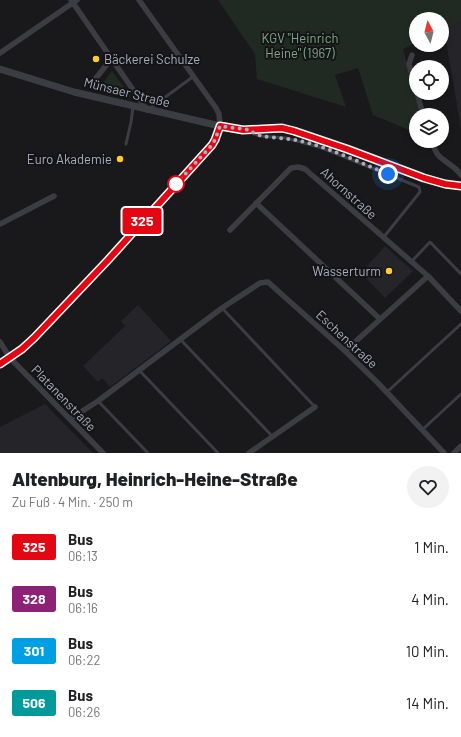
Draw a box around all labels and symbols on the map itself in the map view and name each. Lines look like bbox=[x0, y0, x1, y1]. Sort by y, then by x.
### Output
north arrow bbox=[409, 12, 449, 52]
park label: KGV "Heinrich Heine" (1967) bbox=[262, 30, 338, 61]
place label: Bäckerei Schulze bbox=[104, 51, 200, 67]
marker: Bäckerei Schulze bbox=[91, 54, 101, 64]
street label: Münsaer Straße bbox=[82, 74, 172, 110]
place label: Euro Akademie bbox=[27, 151, 112, 167]
marker: Euro Akademie bbox=[115, 154, 125, 164]
street label: Ahornstraße bbox=[318, 164, 380, 222]
your location bbox=[378, 164, 398, 184]
unlabelled marker bbox=[167, 175, 185, 193]
line badge: 325 bbox=[119, 208, 165, 234]
place label: Wasserturm bbox=[312, 263, 381, 279]
marker: Wasserturm bbox=[384, 266, 394, 276]
street label: Eschenstraße bbox=[313, 306, 381, 372]
street label: Platanenstraße bbox=[28, 362, 100, 435]

